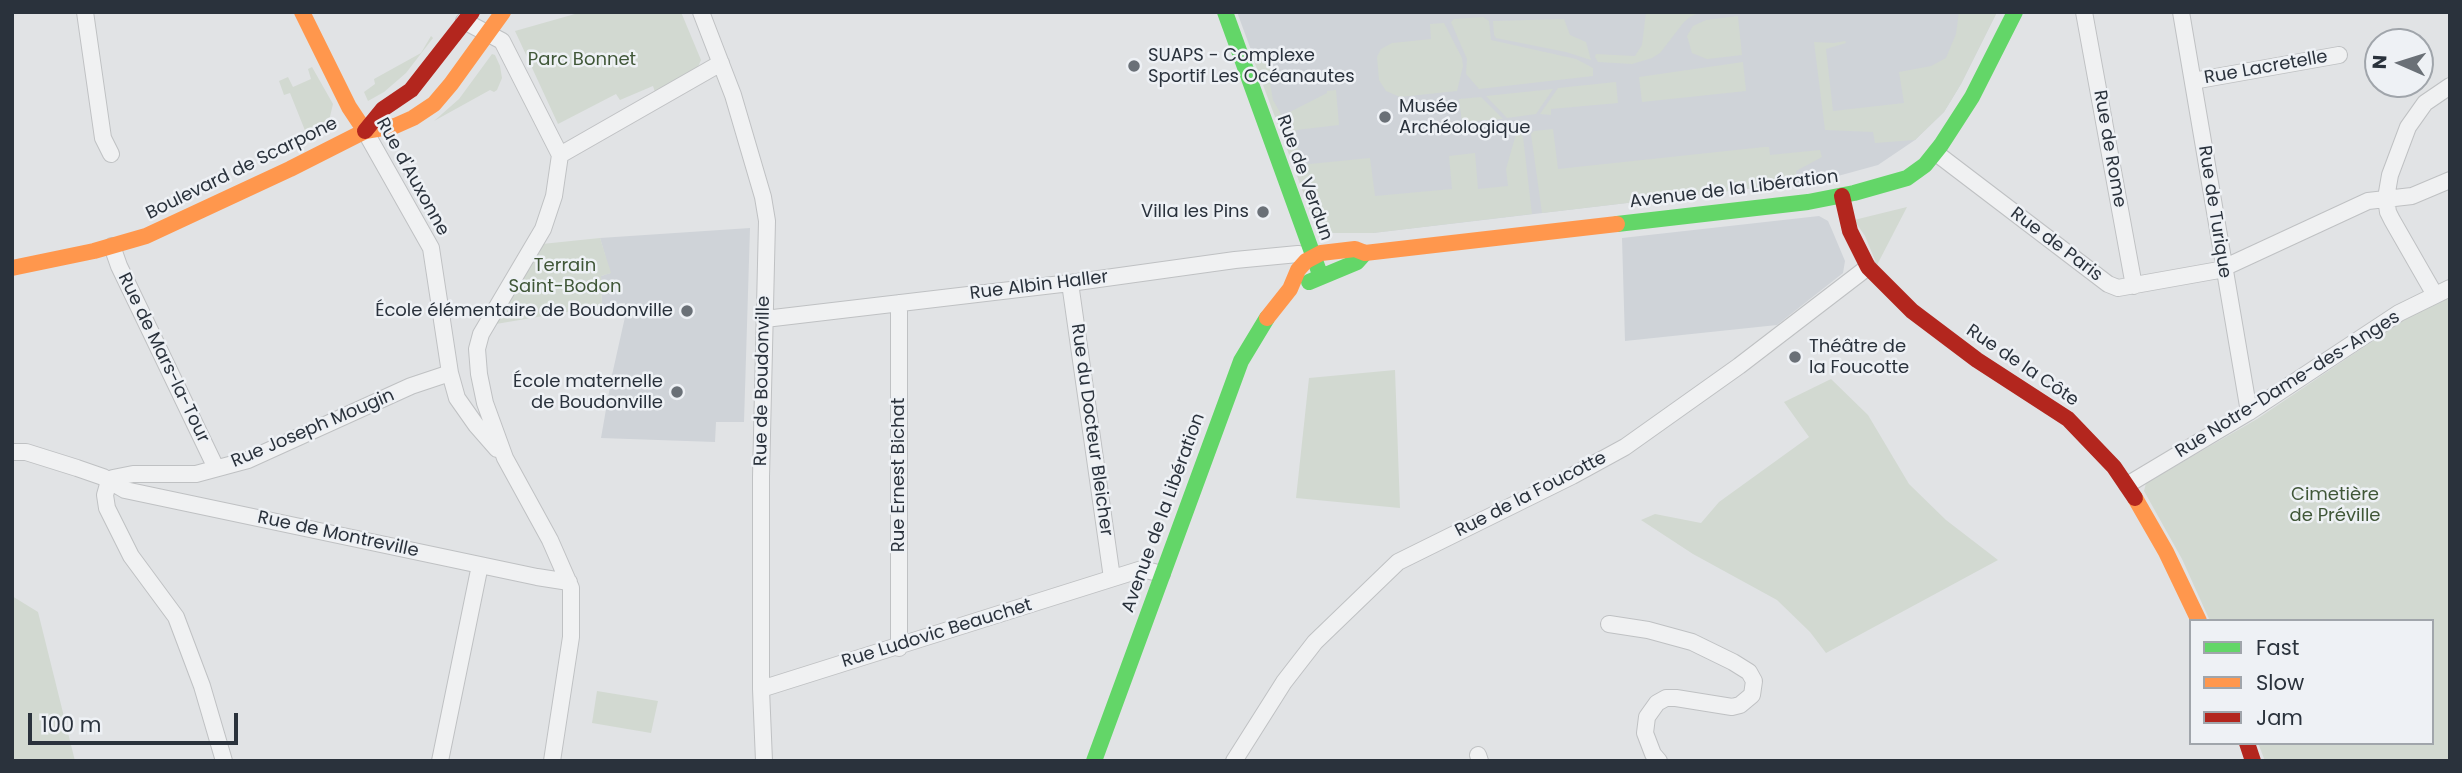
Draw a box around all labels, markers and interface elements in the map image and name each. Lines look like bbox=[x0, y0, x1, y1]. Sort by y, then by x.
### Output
north arrow bbox=[2364, 28, 2434, 98]
place label: SUAPS - Complexe Sportif Les Océanautes bbox=[1148, 45, 1355, 88]
street label: Rue Lacretelle bbox=[2203, 47, 2329, 89]
park label: Parc Bonnet bbox=[528, 49, 636, 71]
text: N bbox=[2366, 54, 2393, 70]
marker: SUAPS - Complexe Sportif Les Océanautes bbox=[1126, 58, 1142, 74]
street label: Rue de Rome bbox=[2088, 89, 2130, 209]
place label: Musée Archéologique bbox=[1399, 96, 1530, 138]
marker: Musée Archéologique bbox=[1377, 109, 1393, 125]
street label: Rue de Verdun bbox=[1271, 112, 1337, 244]
street label: Boulevard de Scarpone bbox=[143, 113, 341, 225]
street label: Rue d'Auxonne bbox=[371, 114, 453, 240]
street label: Rue de Turique bbox=[2193, 144, 2235, 280]
street label: Avenue de la Libération bbox=[1628, 166, 1840, 214]
place label: Villa les Pins bbox=[1141, 201, 1249, 223]
street label: Rue de Paris bbox=[2006, 203, 2106, 287]
marker: Villa les Pins bbox=[1255, 204, 1271, 220]
park label: Terrain Saint-Bodon bbox=[509, 255, 621, 298]
street label: Rue Albin Haller bbox=[969, 267, 1109, 305]
street label: Rue de Mars-la-Tour bbox=[112, 270, 214, 446]
street label: Rue de Boudonville bbox=[751, 296, 775, 466]
place label: École élémentaire de Boudonville bbox=[375, 300, 673, 322]
marker: École élémentaire de Boudonville bbox=[679, 303, 695, 319]
street label: Rue Notre-Dame-des-Anges bbox=[2172, 307, 2404, 463]
street label: Rue de la Côte bbox=[1962, 320, 2082, 412]
street label: Rue du Docteur Bleicher bbox=[1065, 322, 1117, 538]
place label: Théâtre de la Foucotte bbox=[1809, 336, 1909, 378]
marker: Théâtre de la Foucotte bbox=[1787, 349, 1803, 365]
place label: École maternelle de Boudonville bbox=[513, 371, 663, 414]
marker: École maternelle de Boudonville bbox=[669, 384, 685, 400]
street label: Rue Joseph Mougin bbox=[228, 385, 398, 473]
street label: Rue Ernest Bichat bbox=[888, 398, 910, 552]
street label: Avenue de la Libération bbox=[1118, 410, 1210, 616]
street label: Rue de la Foucotte bbox=[1452, 448, 1610, 542]
park label: Cimetière de Préville bbox=[2290, 484, 2380, 526]
street label: Rue de Montreville bbox=[256, 507, 420, 563]
street label: Rue Ludovic Beauchet bbox=[839, 595, 1035, 673]
legend bbox=[2189, 619, 2434, 745]
text: Fast bbox=[2256, 633, 2299, 662]
text: Slow bbox=[2256, 668, 2304, 697]
scale bar bbox=[32, 700, 242, 744]
text: Jam bbox=[2256, 703, 2303, 732]
text: 100 m bbox=[41, 710, 101, 739]

